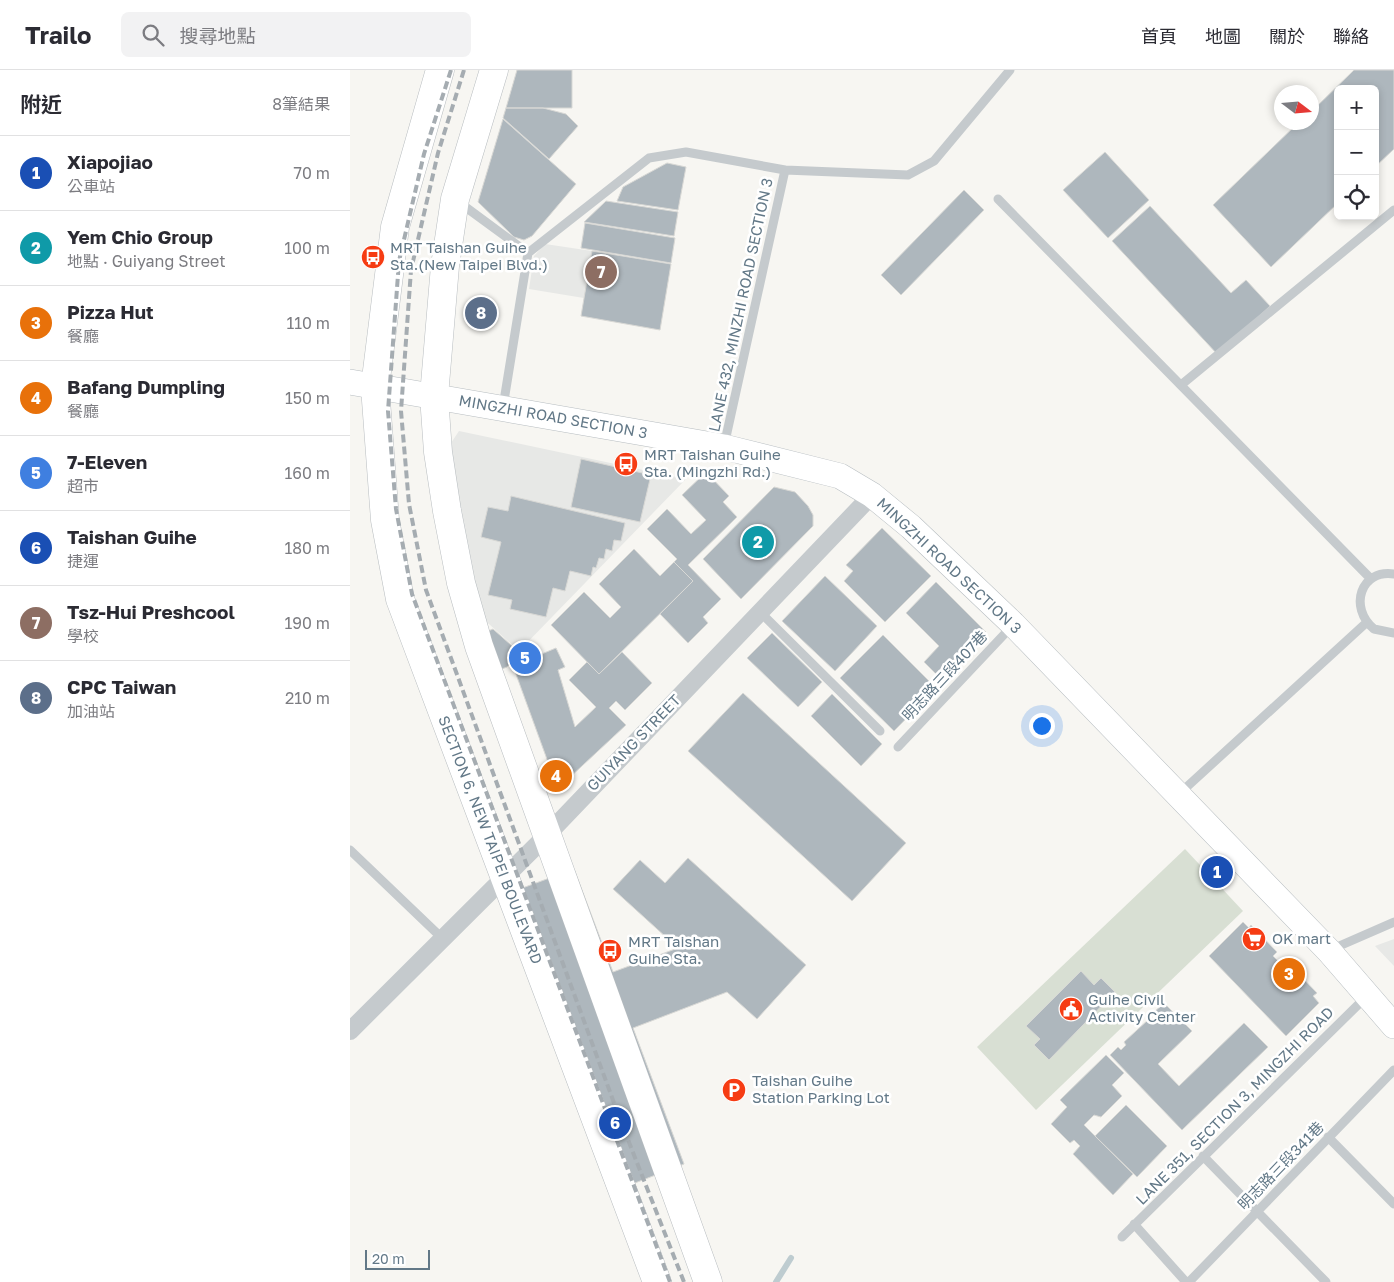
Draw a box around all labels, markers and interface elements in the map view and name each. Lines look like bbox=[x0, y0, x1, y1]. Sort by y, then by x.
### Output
search box bbox=[121, 12, 471, 57]
text: Trailo bbox=[25, 20, 91, 49]
icon: search bbox=[139, 21, 167, 49]
text: 搜尋地點 bbox=[179, 24, 255, 47]
text: 首頁 bbox=[1141, 25, 1177, 47]
text: 地圖 bbox=[1205, 25, 1241, 47]
text: 關於 bbox=[1269, 25, 1305, 47]
text: 聯絡 bbox=[1333, 25, 1369, 47]
north arrow bbox=[1274, 85, 1319, 130]
map controls bbox=[1334, 85, 1379, 220]
button: + bbox=[1334, 85, 1379, 130]
text: 附近 bbox=[20, 91, 62, 117]
text: 8筆結果 bbox=[272, 94, 330, 114]
button: − bbox=[1334, 130, 1379, 175]
text: Xiapojiao bbox=[67, 150, 153, 173]
text: 1 bbox=[32, 163, 40, 183]
text: 70 m bbox=[293, 163, 330, 183]
button: locate bbox=[1334, 175, 1379, 220]
text: 公車站 bbox=[67, 176, 115, 196]
street label: LANE 432, MINZHI ROAD SECTION 3 bbox=[704, 176, 776, 433]
text: Yem Chio Group bbox=[67, 225, 213, 248]
text: 2 bbox=[31, 238, 41, 258]
text: 100 m bbox=[284, 238, 330, 258]
place label: MRT Taishan Guihe Sta.(New Taipei Blvd.) bbox=[390, 238, 548, 273]
bus stop icon: MRT Taishan Guihe Sta.(New Taipei Blvd.) bbox=[360, 244, 386, 270]
text: 地點 · Guiyang Street bbox=[67, 251, 226, 271]
pin: 7 bbox=[585, 253, 617, 291]
pin: 8 bbox=[465, 294, 497, 332]
text: Pizza Hut bbox=[67, 300, 154, 323]
text: 3 bbox=[31, 313, 41, 333]
text: 110 m bbox=[286, 313, 330, 333]
text: 餐廳 bbox=[67, 326, 99, 346]
text: Bafang Dumpling bbox=[67, 375, 225, 398]
text: 4 bbox=[31, 388, 41, 408]
text: 150 m bbox=[285, 388, 330, 408]
street label: MINGZHI ROAD SECTION 3 bbox=[457, 391, 649, 441]
text: 餐廳 bbox=[67, 401, 99, 421]
place label: MRT Taishan Guihe Sta. (Mingzhi Rd.) bbox=[644, 445, 781, 480]
text: 7-Eleven bbox=[67, 450, 147, 473]
bus stop icon: MRT Taishan Guihe Sta. (Mingzhi Rd.) bbox=[613, 451, 639, 477]
text: 5 bbox=[31, 463, 41, 483]
text: 160 m bbox=[284, 463, 330, 483]
text: 超市 bbox=[67, 476, 99, 496]
street label: MINGZHI ROAD SECTION 3 bbox=[874, 493, 1026, 637]
pin: 2 bbox=[742, 523, 774, 561]
text: Taishan Guihe bbox=[67, 525, 197, 548]
text: 6 bbox=[31, 538, 41, 558]
text: 180 m bbox=[284, 538, 330, 558]
text: 捷運 bbox=[67, 551, 99, 571]
text: Tsz-Hui Preshcool bbox=[67, 600, 235, 623]
text: 7 bbox=[32, 613, 40, 633]
text: 190 m bbox=[284, 613, 330, 633]
text: 學校 bbox=[67, 626, 99, 646]
street label: 明志路三段407巷 bbox=[898, 627, 991, 724]
pin: 5 bbox=[509, 639, 541, 677]
text: CPC Taiwan bbox=[67, 675, 176, 698]
text: 8 bbox=[31, 688, 41, 708]
text: 210 m bbox=[285, 688, 330, 708]
street label: GUIYANG STREET bbox=[583, 690, 684, 794]
text: 加油站 bbox=[67, 701, 115, 721]
street label: SECTION 6, NEW TAIPEI BOULEVARD bbox=[435, 713, 547, 966]
your location bbox=[1029, 713, 1055, 739]
pin: 4 bbox=[540, 757, 572, 795]
pin: 1 bbox=[1201, 853, 1233, 891]
supermarket icon: OK mart bbox=[1241, 926, 1267, 952]
place label: OK mart bbox=[1272, 929, 1331, 947]
place label: MRT Taishan Guihe Sta. bbox=[628, 932, 719, 967]
bus stop icon: MRT Taishan Guihe Sta. bbox=[597, 938, 623, 964]
pin: 3 bbox=[1273, 955, 1305, 993]
place label: Guihe Civil Activity Center bbox=[1088, 990, 1196, 1025]
public building icon: Guihe Civil Activity Center bbox=[1058, 996, 1084, 1022]
street label: LANE 351, SECTION 3, MINGZHI ROAD bbox=[1132, 1003, 1337, 1208]
place label: Taishan Guihe Station Parking Lot bbox=[752, 1071, 890, 1106]
parking icon: Taishan Guihe Station Parking Lot bbox=[721, 1077, 747, 1103]
pin: 6 bbox=[599, 1104, 631, 1142]
street label: 明志路三段341巷 bbox=[1234, 1118, 1327, 1213]
scale bar bbox=[365, 1247, 430, 1270]
text: 20 m bbox=[372, 1250, 405, 1267]

